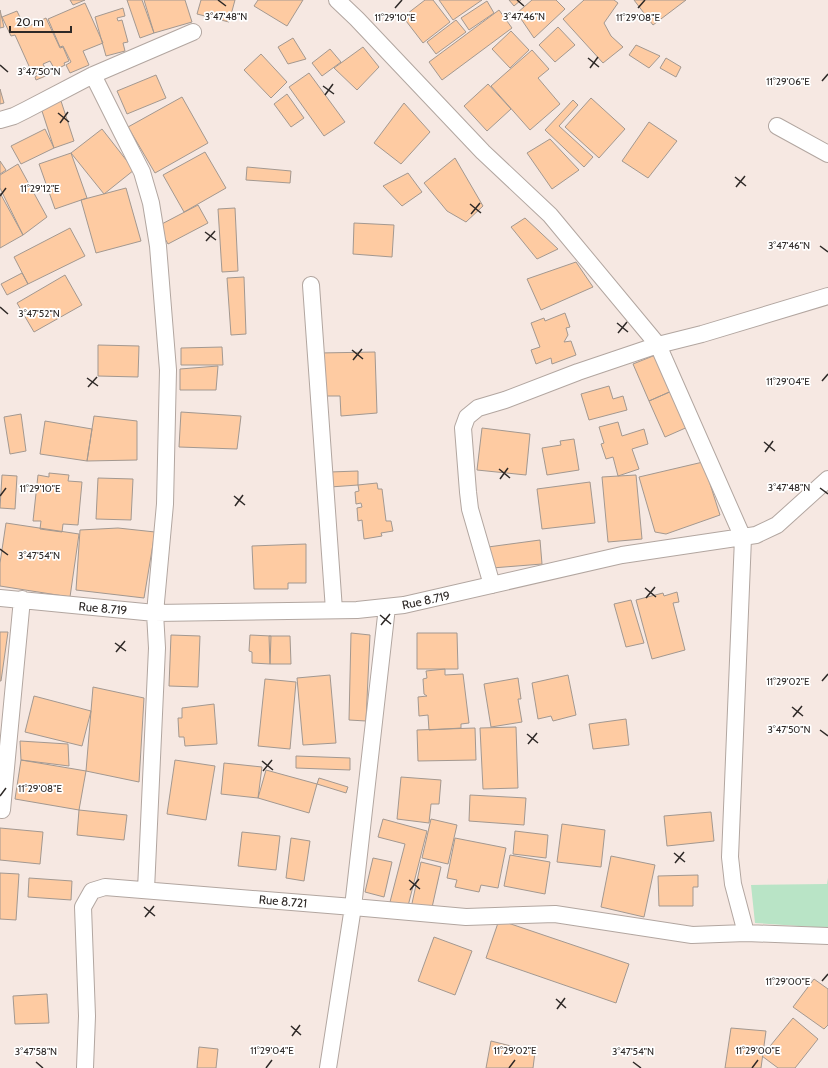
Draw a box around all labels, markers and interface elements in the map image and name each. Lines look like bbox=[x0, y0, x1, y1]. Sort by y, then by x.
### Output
scale bar bbox=[10, 8, 71, 34]
text: 3°47'48"N bbox=[205, 10, 247, 23]
text: 3°47'46"N bbox=[503, 10, 545, 23]
text: 11°29'10"E bbox=[374, 11, 416, 24]
text: 11°29'08"E bbox=[616, 11, 660, 24]
text: 20 m bbox=[16, 14, 44, 29]
text: 3°47'50"N bbox=[17, 65, 61, 78]
text: 11°29'06"E bbox=[766, 75, 810, 88]
text: 11°29'12"E bbox=[20, 182, 60, 195]
text: 3°47'46"N bbox=[768, 239, 810, 252]
text: 3°47'52"N bbox=[18, 307, 60, 320]
text: 11°29'04"E bbox=[766, 375, 810, 388]
text: 3°47'48"N bbox=[768, 481, 810, 494]
text: 11°29'10"E bbox=[19, 482, 61, 495]
text: 3°47'54"N bbox=[18, 549, 60, 562]
street label: Rue 8.719 bbox=[401, 588, 452, 612]
street label: Rue 8.719 bbox=[78, 598, 128, 618]
text: 11°29'02"E bbox=[766, 675, 810, 688]
text: 3°47'50"N bbox=[767, 723, 811, 736]
text: 11°29'08"E bbox=[18, 782, 62, 795]
street label: Rue 8.721 bbox=[258, 891, 308, 911]
text: 11°29'00"E bbox=[766, 975, 811, 988]
text: 11°29'04"E bbox=[250, 1044, 294, 1057]
text: 11°29'02"E bbox=[493, 1044, 537, 1057]
text: 11°29'00"E bbox=[736, 1044, 781, 1057]
text: 3°47'58"N bbox=[15, 1045, 57, 1058]
text: 3°47'54"N bbox=[612, 1045, 654, 1058]

